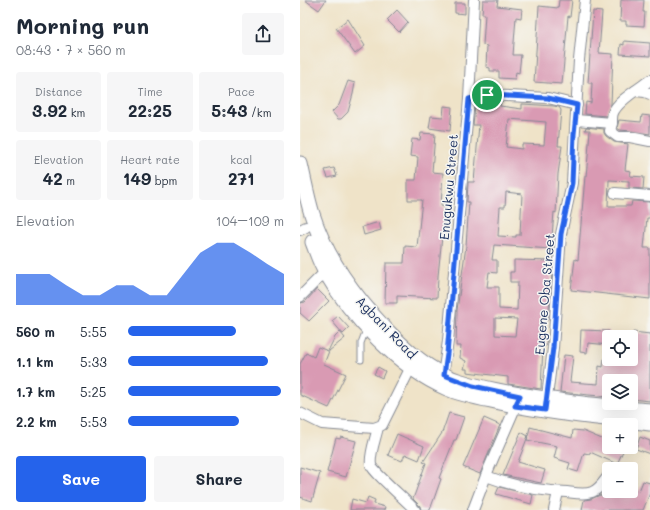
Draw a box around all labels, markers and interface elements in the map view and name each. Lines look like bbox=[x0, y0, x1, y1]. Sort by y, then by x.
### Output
text: Morning run bbox=[16, 11, 149, 40]
button: share bbox=[242, 13, 284, 55]
text: 08:43 · 7 × 560 m bbox=[16, 41, 126, 58]
pin bbox=[470, 78, 504, 112]
text: Distance bbox=[35, 84, 82, 99]
text: Time bbox=[137, 84, 163, 99]
text: Pace bbox=[228, 84, 255, 99]
icon: arrive bbox=[476, 84, 498, 106]
text: 3.92 bbox=[32, 99, 67, 121]
text: 22:25 bbox=[128, 99, 172, 121]
text: 5:43 bbox=[211, 99, 248, 121]
text: km bbox=[67, 105, 85, 120]
text: /km bbox=[248, 105, 271, 120]
street label: Enugukwu Street bbox=[435, 133, 461, 241]
text: Elevation bbox=[34, 152, 83, 167]
text: Heart rate bbox=[120, 152, 180, 167]
text: kcal bbox=[230, 152, 252, 167]
text: 42 bbox=[42, 167, 63, 189]
text: 149 bbox=[123, 167, 151, 189]
text: 271 bbox=[228, 167, 255, 189]
text: m bbox=[63, 173, 75, 188]
text: bpm bbox=[151, 173, 177, 188]
text: Elevation bbox=[16, 212, 74, 229]
text: 104–109 m bbox=[216, 212, 284, 229]
street label: Eugene Oba Street bbox=[530, 232, 558, 355]
street label: Agbani Road bbox=[353, 292, 421, 362]
text: 560 m bbox=[16, 323, 55, 340]
text: 5:55 bbox=[80, 323, 107, 340]
map controls bbox=[602, 330, 638, 498]
button: locate bbox=[602, 330, 638, 366]
text: 1.1 km bbox=[16, 353, 54, 370]
text: 5:33 bbox=[80, 353, 107, 370]
button: layers bbox=[602, 374, 638, 410]
text: 1.7 km bbox=[16, 383, 55, 400]
text: 5:25 bbox=[80, 383, 106, 400]
text: 2.2 km bbox=[16, 413, 57, 430]
text: 5:53 bbox=[80, 413, 107, 430]
button: + bbox=[602, 418, 638, 454]
button: Save bbox=[16, 456, 146, 502]
button: Share bbox=[154, 456, 284, 502]
button: − bbox=[602, 462, 638, 498]

